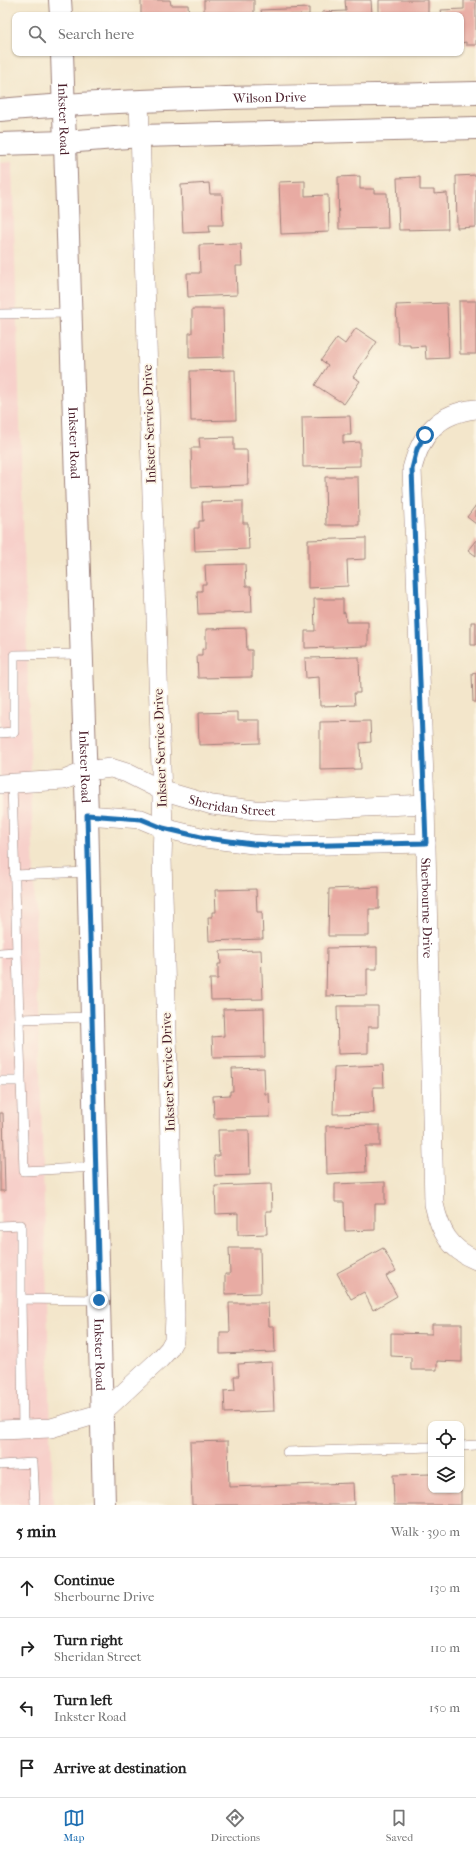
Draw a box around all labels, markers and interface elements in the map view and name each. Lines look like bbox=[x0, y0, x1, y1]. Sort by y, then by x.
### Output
search box bbox=[12, 12, 464, 56]
icon: search bbox=[26, 23, 48, 45]
text: Search here bbox=[58, 25, 134, 43]
street label: Inkster Road bbox=[55, 83, 73, 156]
street label: Wilson Drive bbox=[232, 89, 307, 105]
street label: Inkster Service Drive bbox=[139, 364, 159, 484]
street label: Inkster Road bbox=[66, 406, 84, 480]
route start bbox=[416, 426, 434, 444]
street label: Inkster Service Drive bbox=[150, 688, 170, 808]
street label: Inkster Road bbox=[77, 730, 94, 804]
street label: Sheridan Street bbox=[187, 791, 276, 818]
street label: Sherbourne Drive bbox=[419, 858, 436, 959]
street label: Inkster Service Drive bbox=[158, 1012, 178, 1132]
route end bbox=[90, 1291, 108, 1309]
street label: Inkster Road bbox=[92, 1318, 109, 1392]
map controls bbox=[428, 1421, 464, 1493]
button: locate bbox=[428, 1421, 464, 1457]
button: layers bbox=[428, 1457, 464, 1493]
text: 5 min bbox=[16, 1521, 56, 1541]
text: Walk · 390 m bbox=[391, 1524, 460, 1539]
text: Continue bbox=[54, 1571, 114, 1589]
icon: ahead bbox=[16, 1577, 38, 1599]
text: 130 m bbox=[429, 1580, 460, 1595]
text: Sherbourne Drive bbox=[54, 1589, 155, 1604]
text: Turn right bbox=[54, 1631, 123, 1649]
icon: right bbox=[16, 1637, 38, 1659]
text: 110 m bbox=[430, 1640, 460, 1655]
text: Sheridan Street bbox=[54, 1649, 141, 1664]
text: Turn left bbox=[54, 1691, 112, 1709]
icon: left bbox=[16, 1697, 38, 1719]
text: 150 m bbox=[429, 1700, 460, 1715]
text: Inkster Road bbox=[54, 1709, 126, 1724]
icon: arrive bbox=[16, 1757, 38, 1779]
text: Arrive at destination bbox=[54, 1759, 186, 1777]
tab: Map bbox=[63, 1807, 85, 1844]
tab: Directions bbox=[211, 1807, 260, 1844]
tab: Saved bbox=[386, 1807, 413, 1844]

